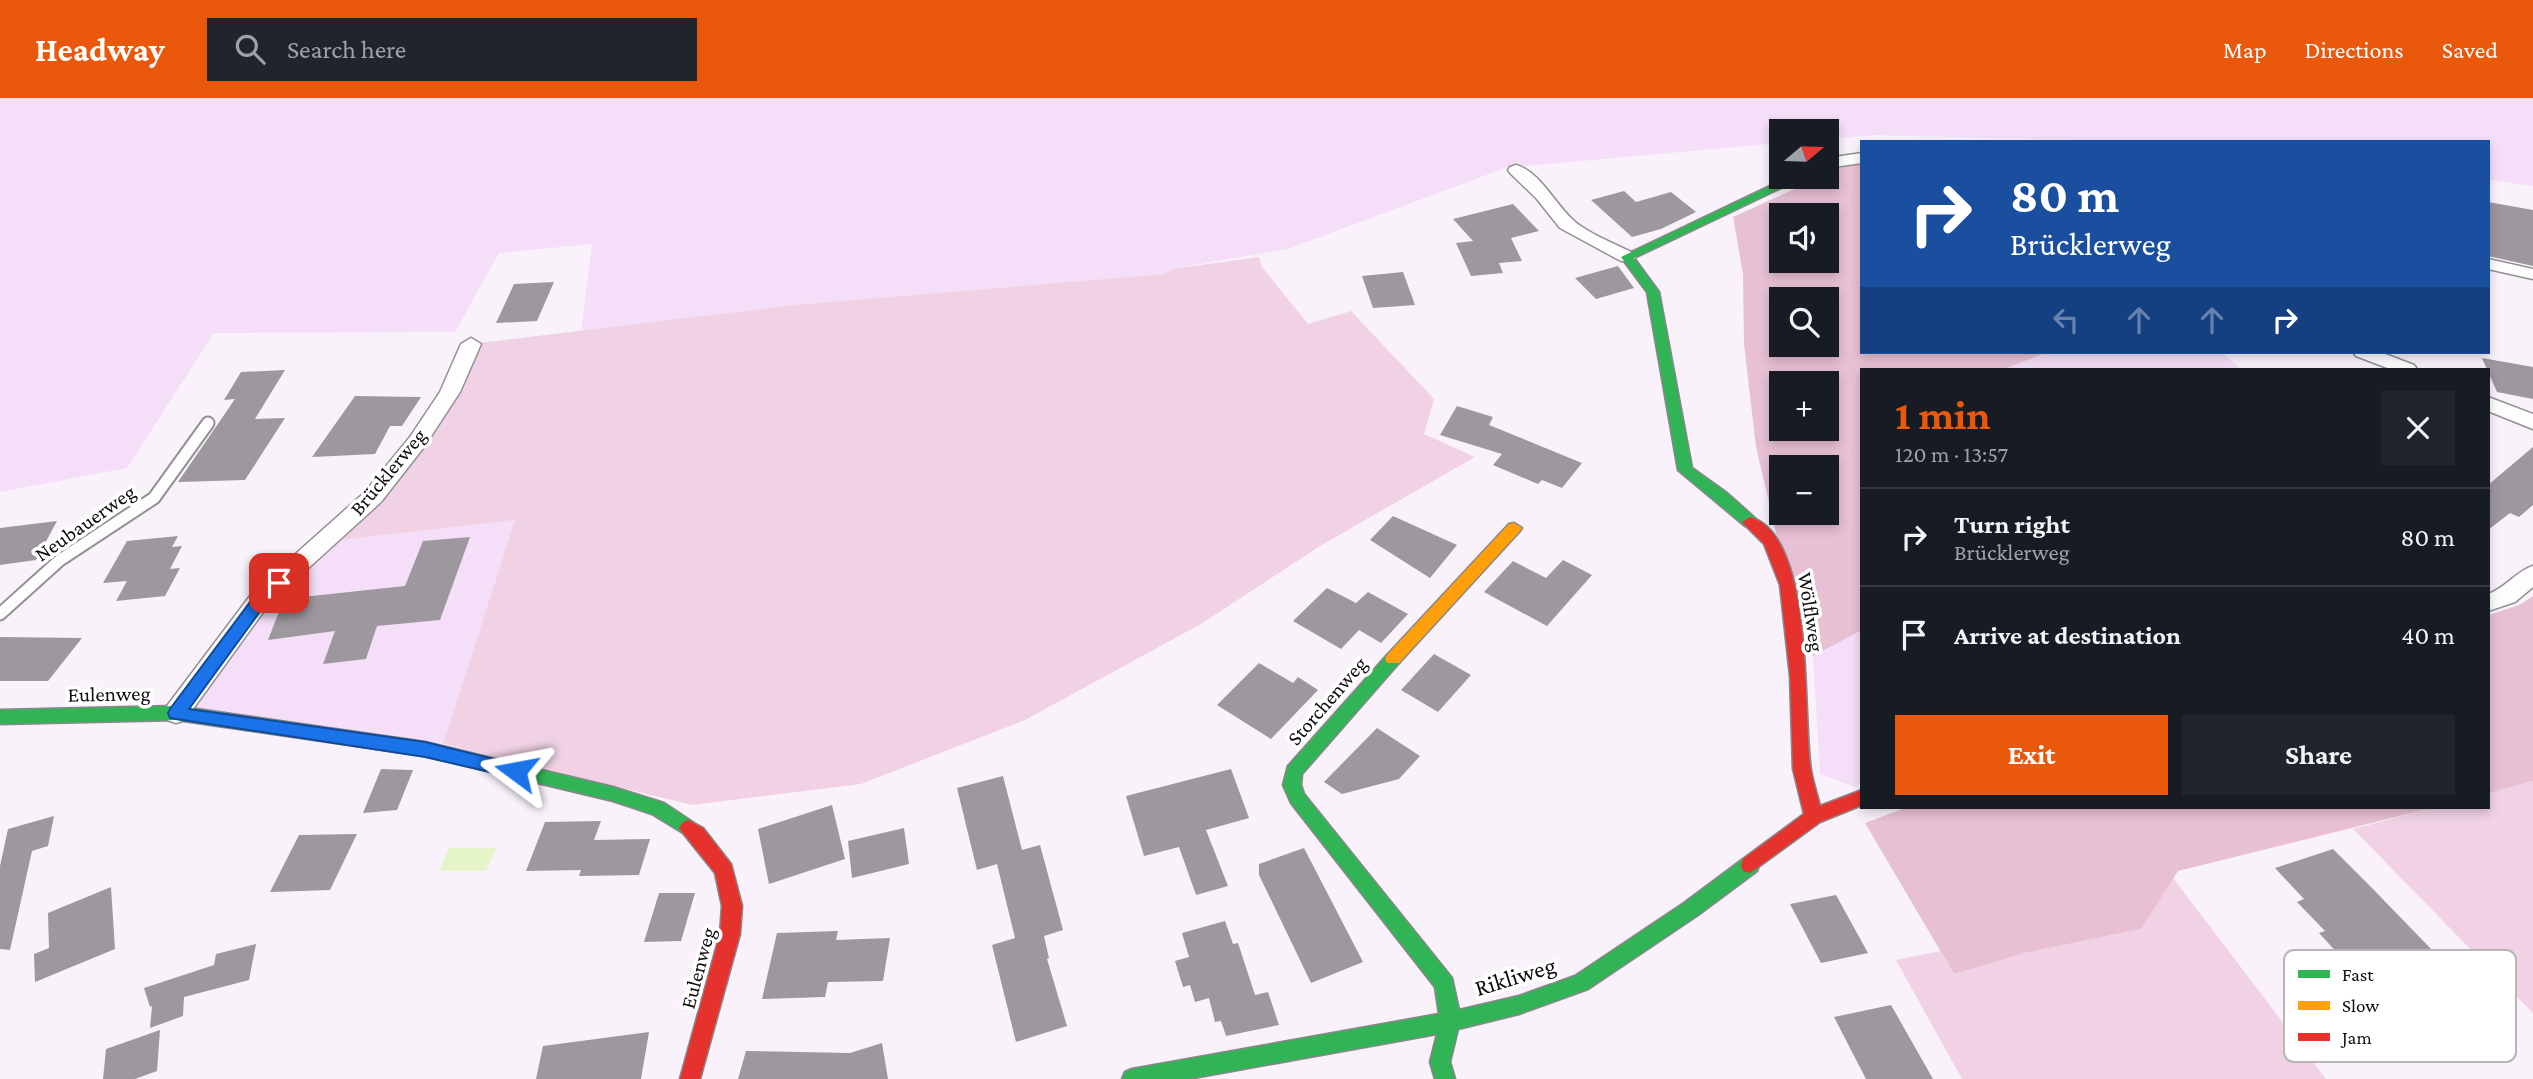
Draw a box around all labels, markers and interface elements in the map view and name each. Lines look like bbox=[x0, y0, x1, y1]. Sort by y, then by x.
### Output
search box bbox=[207, 18, 697, 81]
icon: search bbox=[231, 30, 269, 68]
text: Headway bbox=[35, 31, 165, 68]
text: Search here bbox=[287, 35, 406, 64]
text: Map bbox=[2223, 36, 2267, 63]
text: Directions bbox=[2305, 36, 2404, 63]
text: Saved bbox=[2442, 36, 2498, 63]
north arrow bbox=[1769, 119, 1839, 189]
map controls bbox=[1769, 119, 1839, 525]
icon: right bbox=[1895, 168, 1986, 259]
text: 80 m bbox=[2010, 168, 2119, 223]
button: sound bbox=[1769, 203, 1839, 273]
text: Brücklerweg bbox=[2010, 226, 2171, 262]
button: search bbox=[1769, 287, 1839, 357]
icon: left bbox=[2047, 301, 2085, 339]
icon: ahead bbox=[2120, 301, 2158, 339]
icon: ahead bbox=[2193, 301, 2231, 339]
icon: right bbox=[2266, 301, 2304, 339]
button: + bbox=[1769, 371, 1839, 441]
text: 1 min bbox=[1895, 391, 1991, 438]
button: close bbox=[2381, 391, 2455, 465]
street label: Brücklerweg bbox=[345, 424, 431, 520]
text: 120 m · 13:57 bbox=[1895, 441, 2008, 467]
button: − bbox=[1769, 455, 1839, 525]
street label: Neubauerweg bbox=[30, 480, 140, 566]
text: Turn right bbox=[1954, 510, 2070, 539]
icon: right bbox=[1895, 518, 1933, 556]
text: 80 m bbox=[2401, 523, 2455, 552]
text: Brücklerweg bbox=[1954, 539, 2070, 565]
pin bbox=[249, 553, 309, 613]
icon: arrive bbox=[260, 564, 298, 602]
street label: Wölflweg bbox=[1793, 570, 1829, 654]
icon: arrive bbox=[1895, 616, 1933, 654]
text: Arrive at destination bbox=[1954, 621, 2181, 650]
text: 40 m bbox=[2401, 621, 2455, 650]
street label: Storchenweg bbox=[1282, 652, 1372, 750]
street label: Eulenweg bbox=[67, 681, 151, 707]
button: Exit bbox=[1895, 715, 2168, 795]
button: Share bbox=[2182, 715, 2455, 795]
position arrow bbox=[479, 734, 553, 808]
street label: Eulenweg bbox=[676, 925, 720, 1011]
legend bbox=[2284, 950, 2516, 1062]
street label: Rikliweg bbox=[1471, 951, 1559, 1001]
text: Fast bbox=[2342, 964, 2374, 985]
text: Slow bbox=[2342, 995, 2379, 1016]
text: Jam bbox=[2340, 1027, 2372, 1048]

